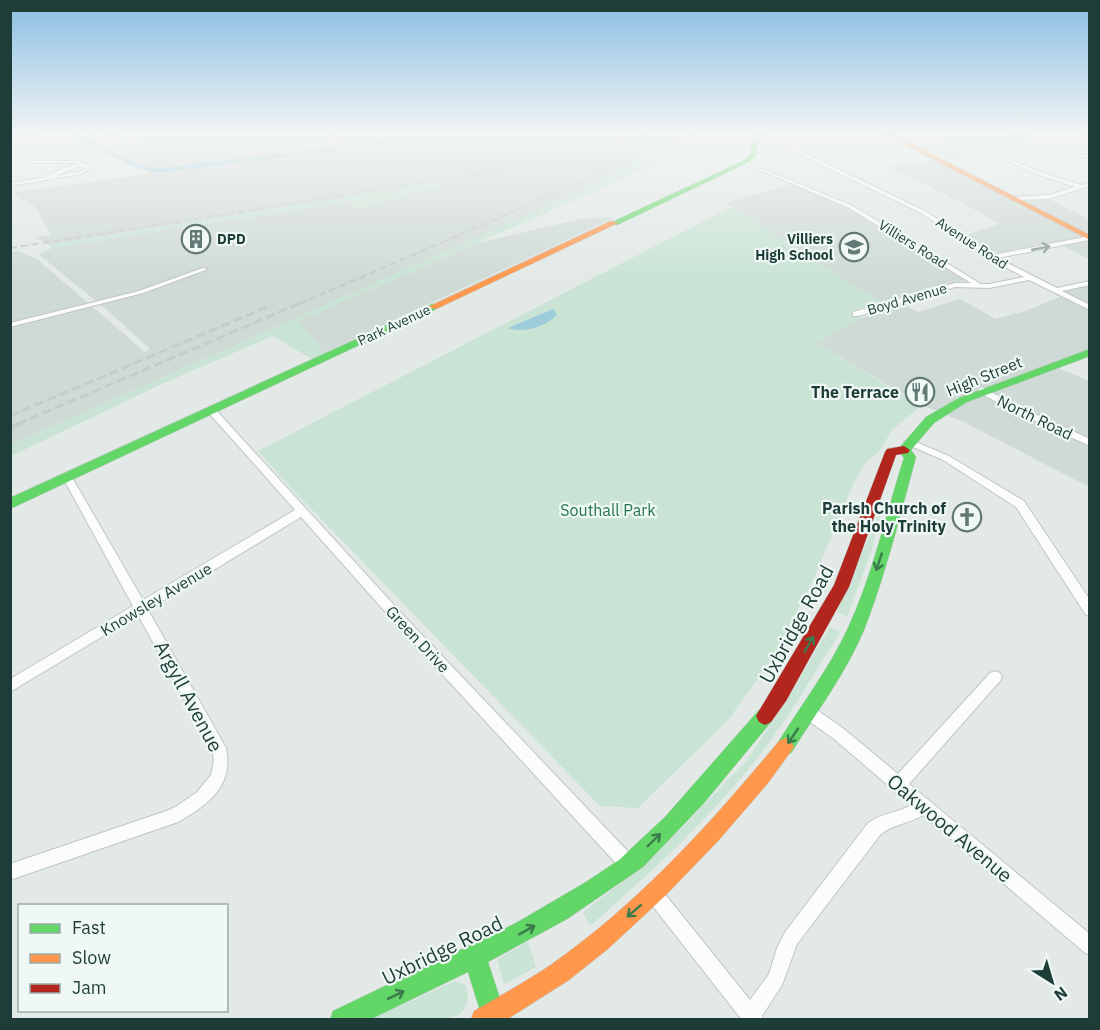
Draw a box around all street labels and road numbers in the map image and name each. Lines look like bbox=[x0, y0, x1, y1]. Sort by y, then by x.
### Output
street label: Avenue Road bbox=[933, 213, 1011, 273]
street label: Villiers Road bbox=[875, 216, 951, 272]
street label: Boyd Avenue bbox=[865, 279, 949, 319]
street label: Park Avenue bbox=[355, 300, 434, 350]
street label: High Street bbox=[943, 352, 1025, 400]
street label: North Road bbox=[994, 390, 1076, 444]
street label: Knowsley Avenue bbox=[97, 558, 215, 640]
street label: Uxbridge Road bbox=[752, 560, 840, 688]
street label: Green Drive bbox=[382, 601, 454, 677]
street label: Argyll Avenue bbox=[148, 636, 230, 756]
street label: Oakwood Avenue bbox=[882, 767, 1018, 889]
street label: Uxbridge Road bbox=[377, 909, 507, 991]

